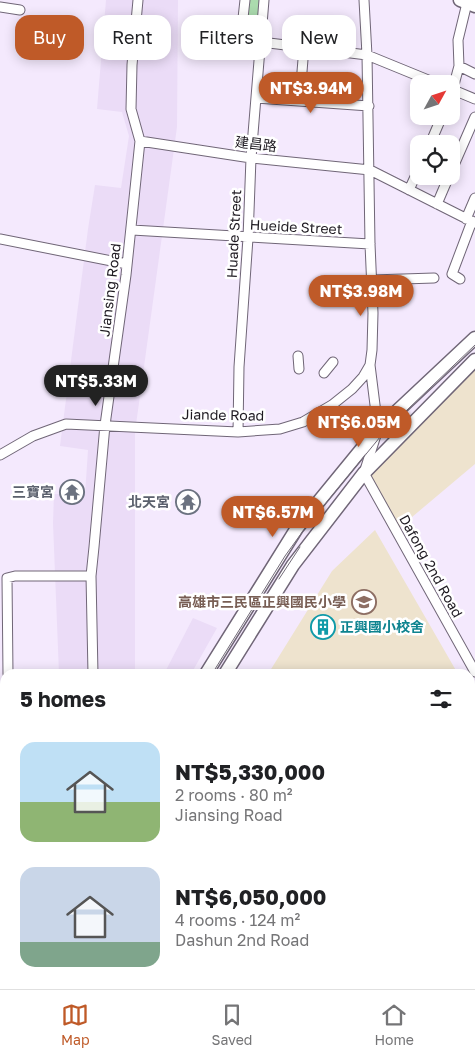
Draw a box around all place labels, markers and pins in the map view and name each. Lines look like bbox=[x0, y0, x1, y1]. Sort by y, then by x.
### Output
pin: NT$3.94M bbox=[259, 72, 363, 114]
pin: NT$3.98M bbox=[309, 274, 413, 317]
pin: NT$5.33M bbox=[44, 364, 148, 407]
pin: NT$6.05M bbox=[307, 406, 411, 448]
temple icon: 三寶宮 bbox=[59, 479, 85, 505]
place label: 三寶宮 bbox=[12, 483, 54, 500]
temple icon: 北天宮 bbox=[175, 489, 201, 515]
place label: 北天宮 bbox=[128, 493, 170, 510]
pin: NT$6.57M bbox=[221, 496, 325, 538]
school or university icon: 高雄市三民區正興國民小學 bbox=[351, 589, 377, 615]
place label: 高雄市三民區正興國民小學 bbox=[178, 593, 346, 610]
building icon: 正興國小校舍 bbox=[310, 614, 336, 640]
place label: 正興國小校舍 bbox=[340, 618, 424, 635]

